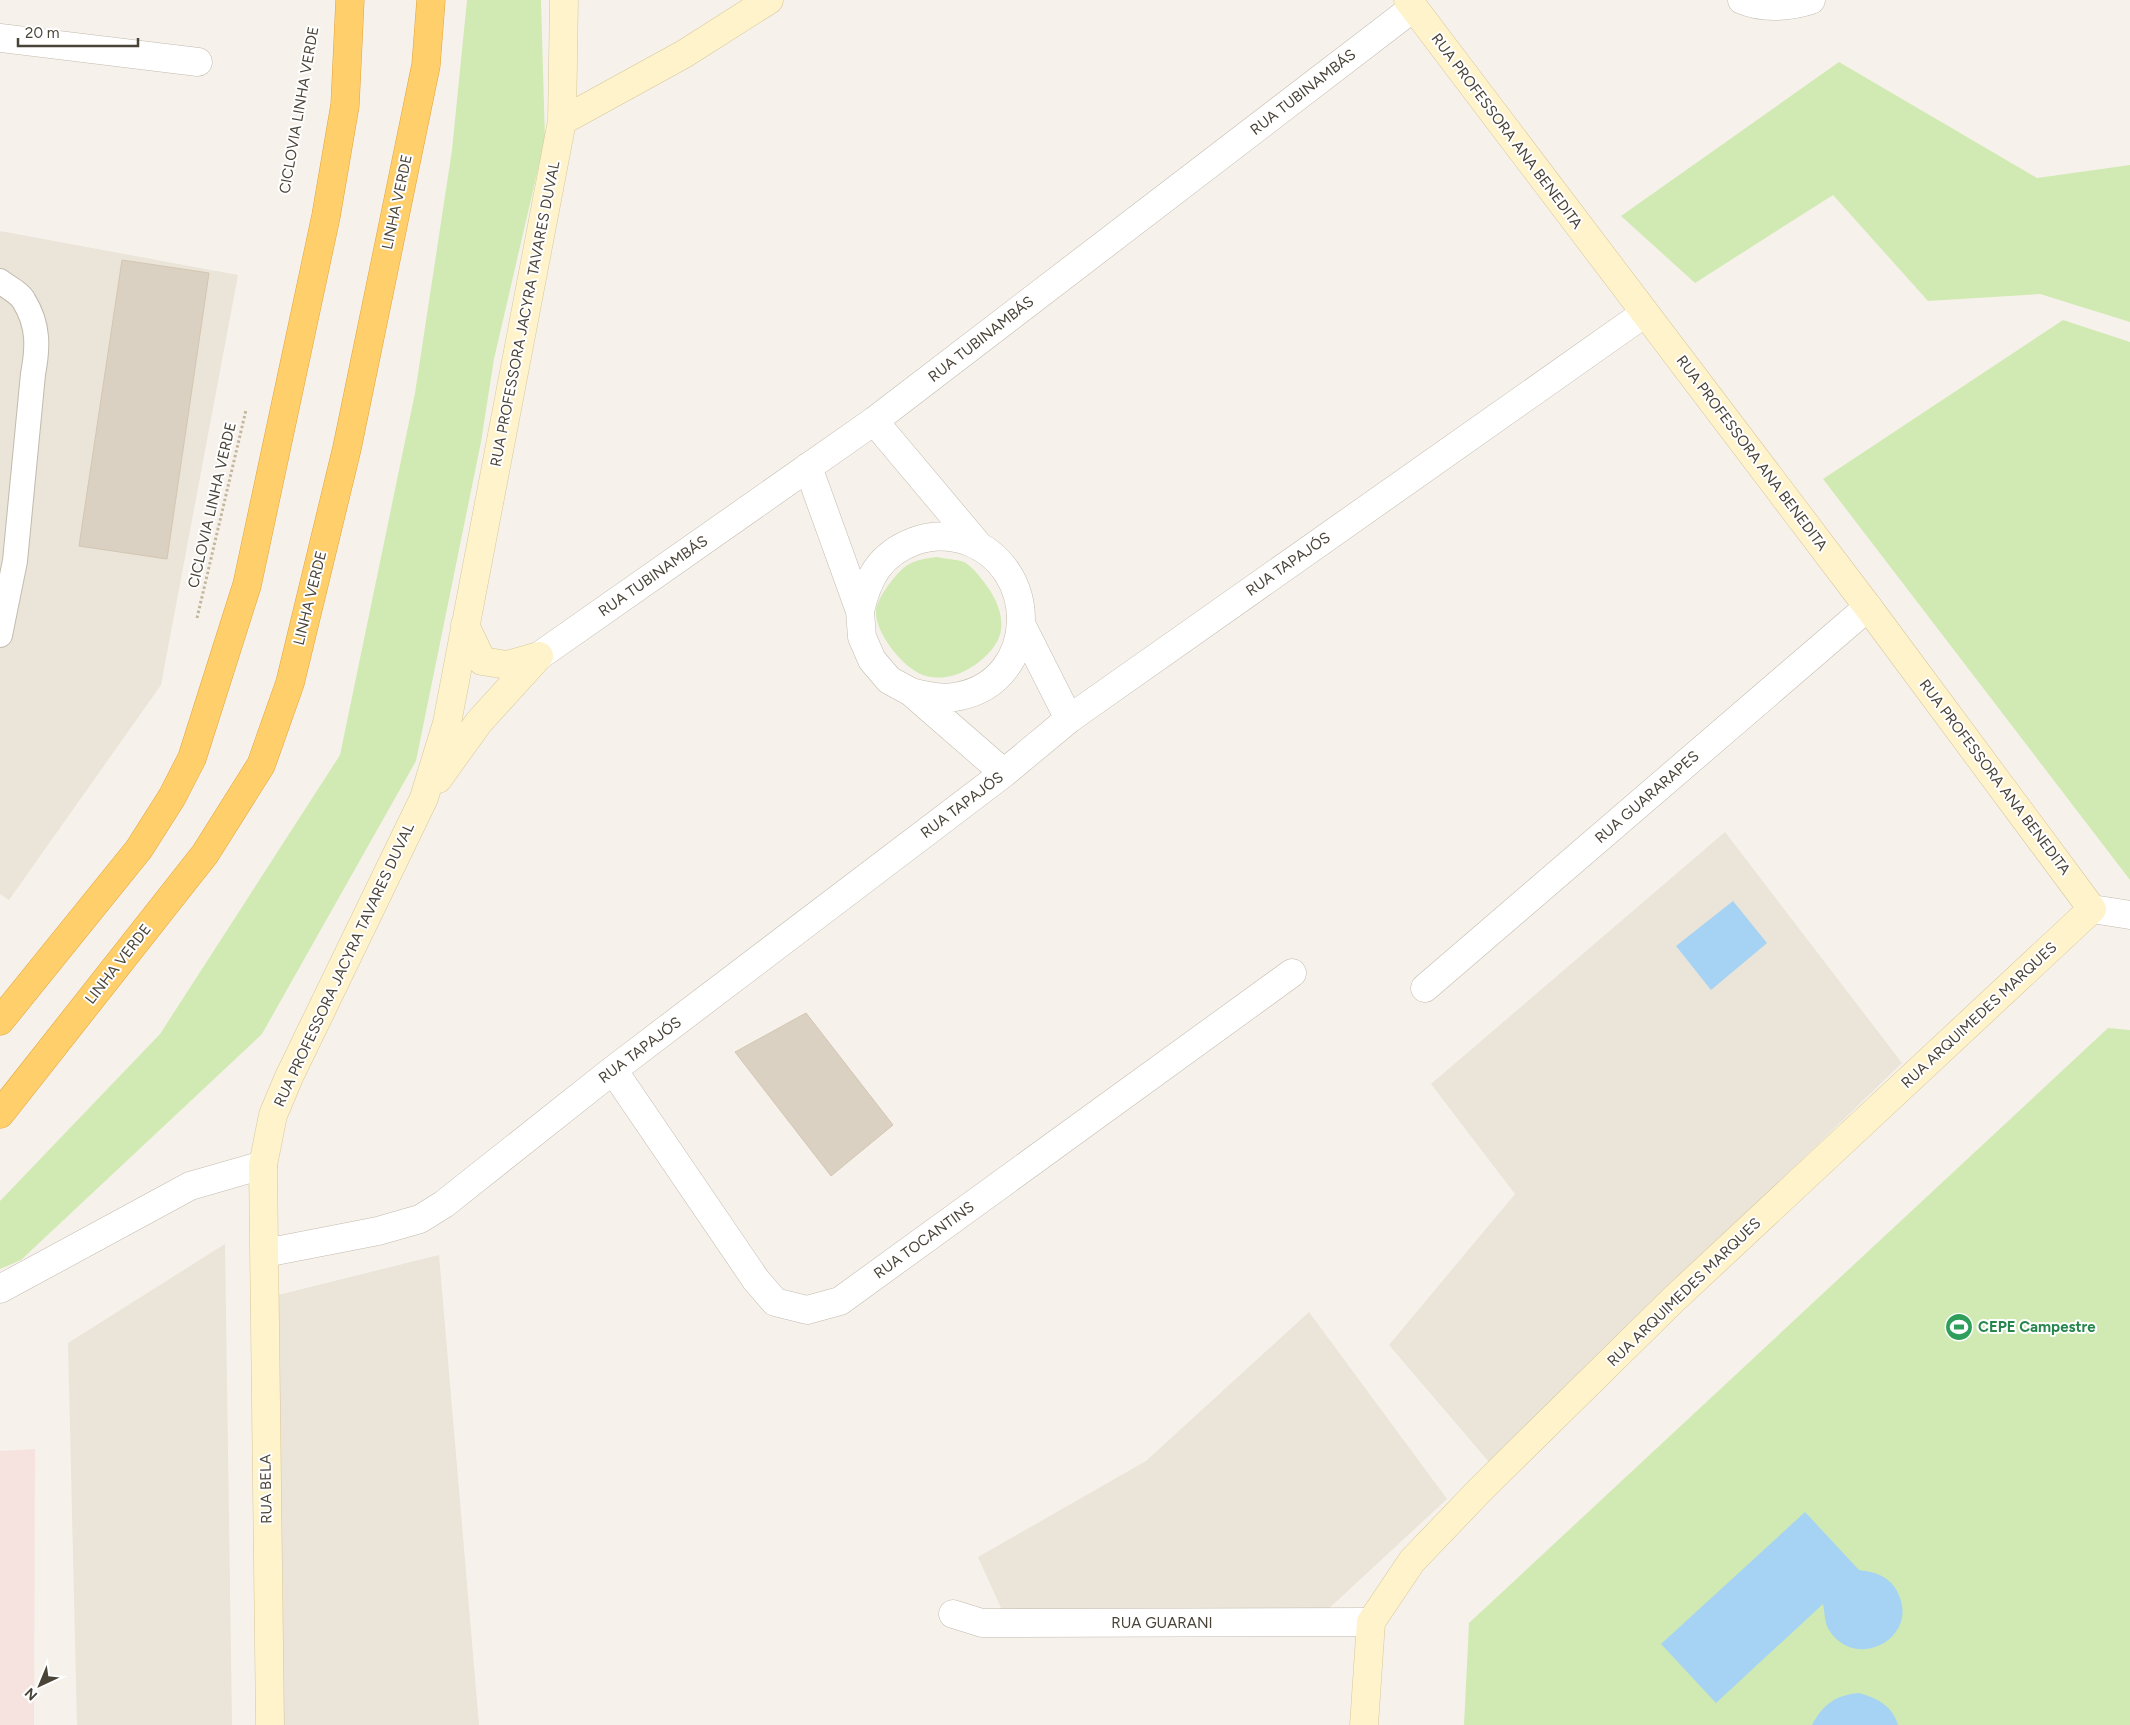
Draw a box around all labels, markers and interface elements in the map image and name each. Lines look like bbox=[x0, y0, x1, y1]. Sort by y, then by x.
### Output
scale bar bbox=[18, 15, 138, 47]
text: 20 m bbox=[25, 24, 59, 42]
street label: CICLOVIA LINHA VERDE bbox=[275, 25, 323, 195]
street label: RUA PROFESSORA ANA BENEDITA bbox=[1428, 30, 1586, 232]
street label: RUA TUBINAMBÁS bbox=[1247, 45, 1359, 139]
street label: LINHA VERDE bbox=[378, 153, 416, 251]
street label: RUA PROFESSORA JACYRA TAVARES DUVAL bbox=[486, 159, 564, 468]
street label: RUA TUBINAMBÁS bbox=[925, 292, 1037, 386]
street label: RUA PROFESSORA ANA BENEDITA bbox=[1673, 352, 1831, 554]
street label: CICLOVIA LINHA VERDE bbox=[184, 420, 240, 590]
street label: RUA TAPAJÓS bbox=[1242, 528, 1334, 600]
street label: RUA TUBINAMBÁS bbox=[595, 532, 711, 620]
street label: LINHA VERDE bbox=[290, 549, 330, 647]
street label: RUA PROFESSORA ANA BENEDITA bbox=[1916, 676, 2074, 878]
street label: RUA GUARARAPES bbox=[1591, 747, 1703, 847]
street label: RUA TAPAJÓS bbox=[917, 768, 1007, 842]
street label: RUA PROFESSORA JACYRA TAVARES DUVAL bbox=[270, 820, 418, 1110]
street label: LINHA VERDE bbox=[81, 920, 155, 1008]
street label: RUA ARQUIMEDES MARQUES bbox=[1897, 938, 2061, 1092]
street label: RUA TAPAJÓS bbox=[595, 1013, 685, 1087]
street label: RUA TOCANTINS bbox=[870, 1198, 978, 1282]
street label: RUA ARQUIMEDES MARQUES bbox=[1604, 1214, 1764, 1370]
sports icon: CEPE Campestre bbox=[1944, 1312, 1974, 1342]
place label: CEPE Campestre bbox=[1978, 1318, 2096, 1336]
street label: RUA BELA bbox=[256, 1454, 276, 1524]
street label: RUA GUARANI bbox=[1111, 1614, 1213, 1632]
north arrow bbox=[15, 1660, 65, 1710]
text: N bbox=[22, 1684, 41, 1704]

